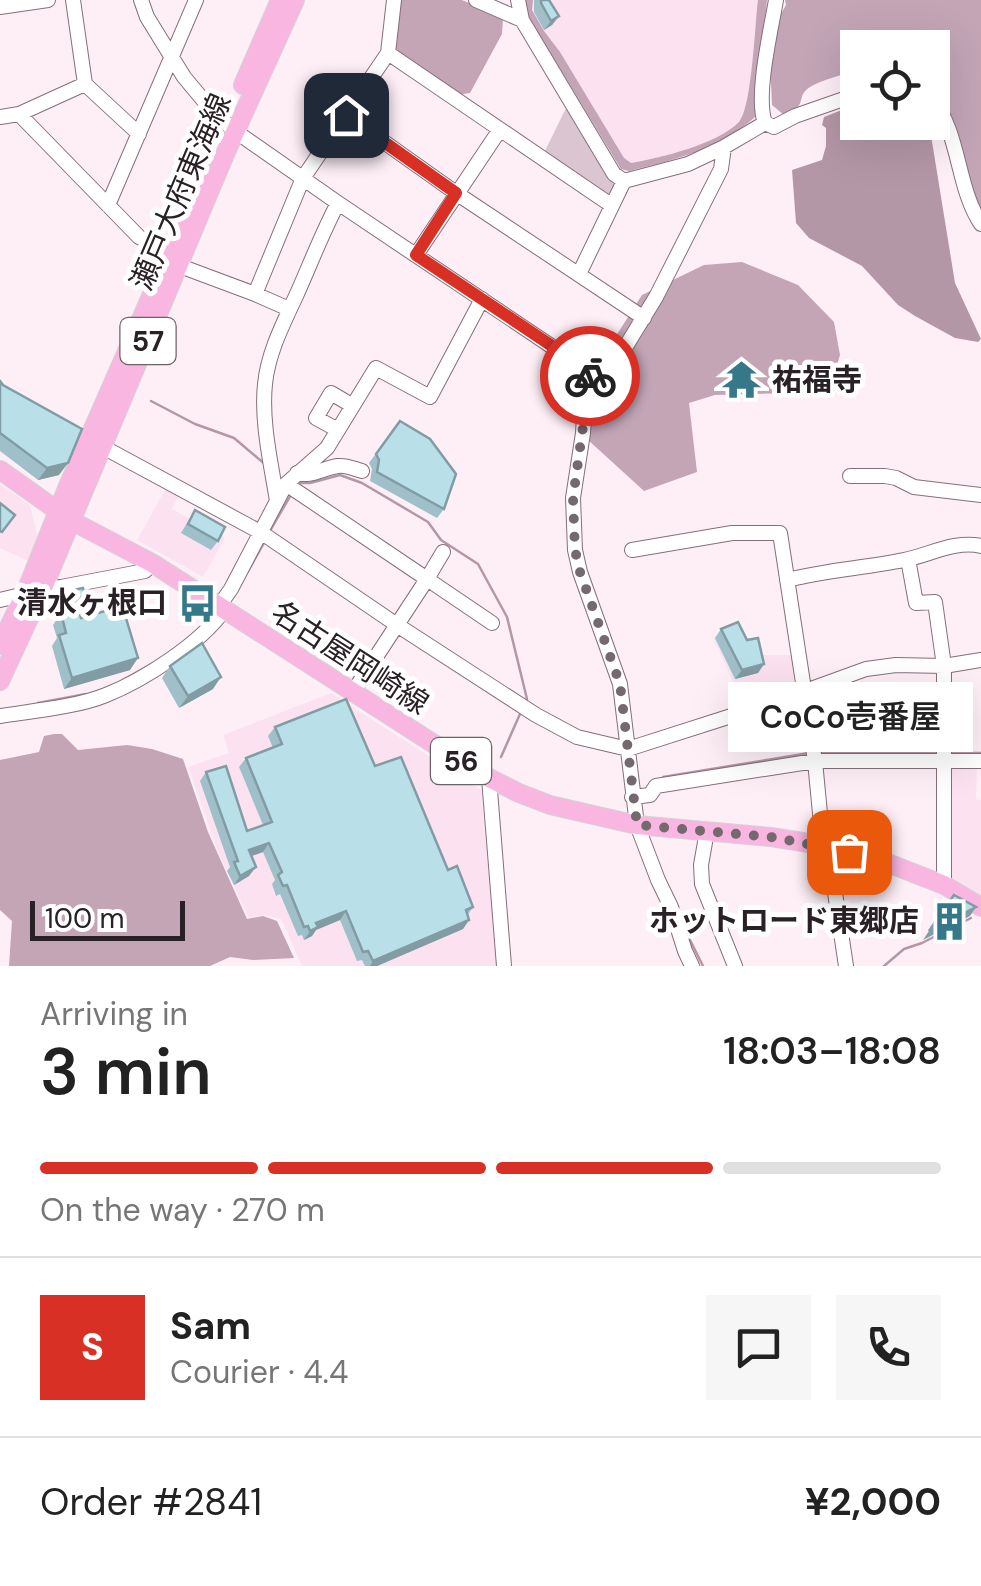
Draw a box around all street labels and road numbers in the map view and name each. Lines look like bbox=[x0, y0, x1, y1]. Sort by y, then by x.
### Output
street label: 瀬戸大府東海線 bbox=[122, 88, 240, 296]
road number: 57 bbox=[120, 318, 176, 364]
street label: 名古屋岡崎線 bbox=[264, 592, 436, 723]
road number: 56 bbox=[431, 738, 491, 784]

